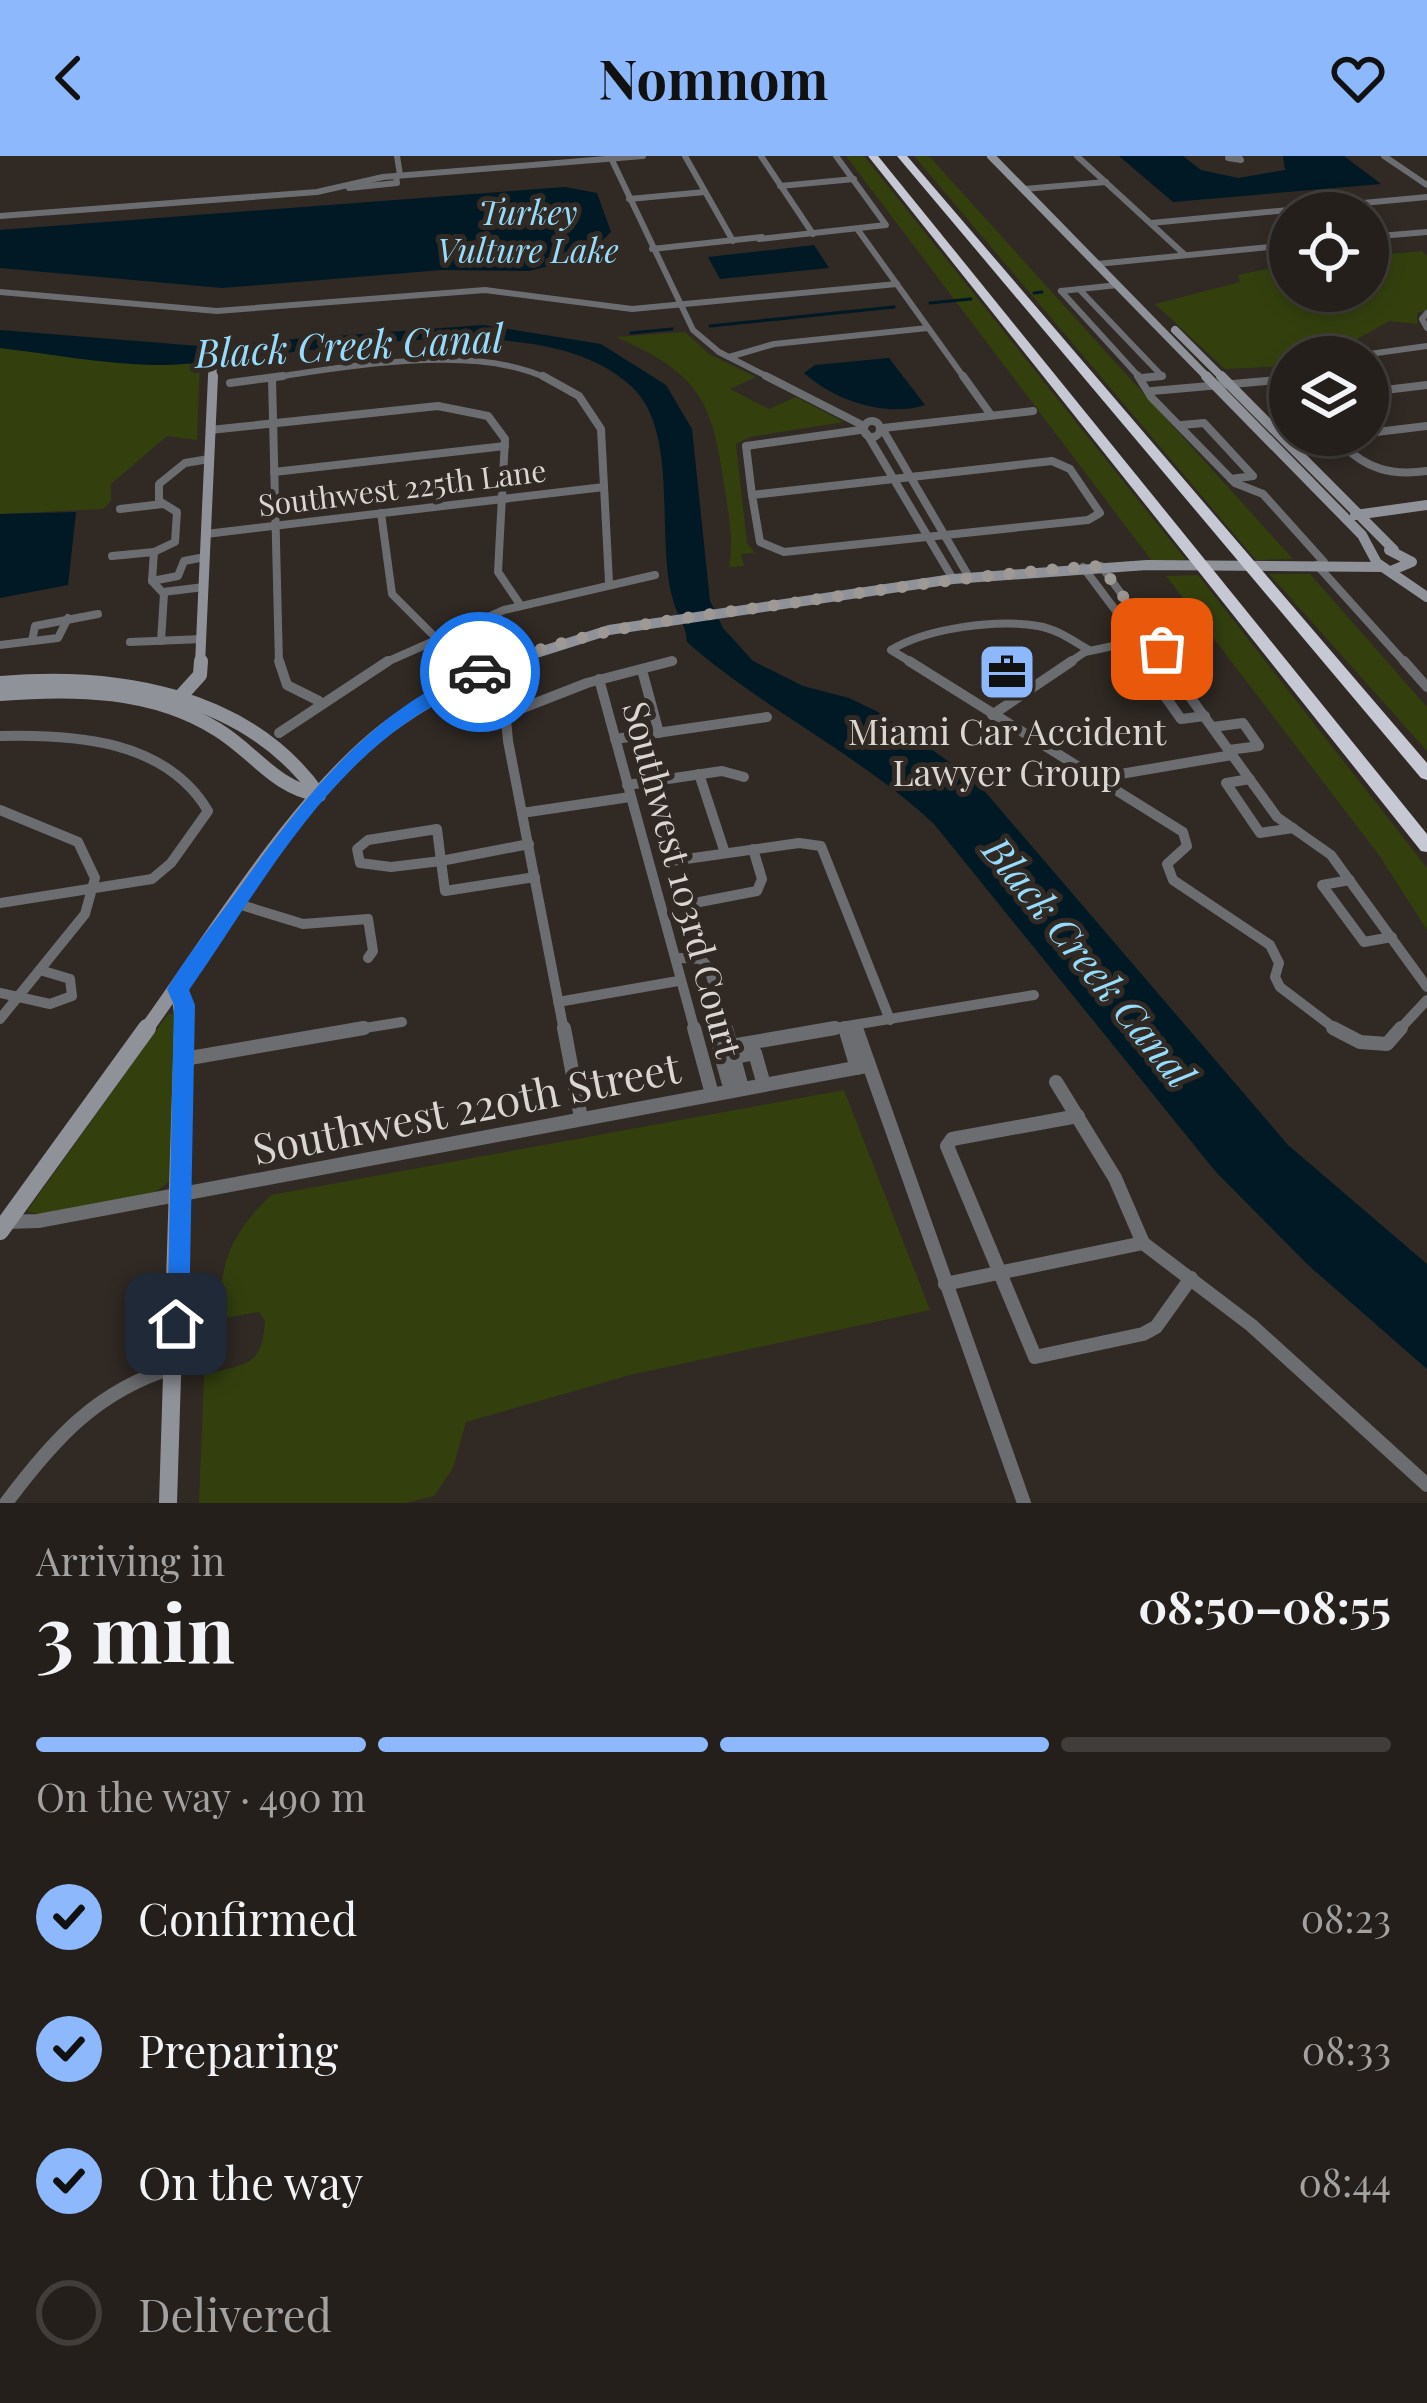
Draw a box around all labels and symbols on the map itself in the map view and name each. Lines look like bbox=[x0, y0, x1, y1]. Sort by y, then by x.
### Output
water label: Turkey Vulture Lake bbox=[437, 189, 619, 271]
water label: Black Creek Canal bbox=[192, 310, 507, 378]
street label: Southwest 225th Lane bbox=[256, 449, 548, 525]
pin bbox=[1111, 598, 1213, 700]
courier bbox=[420, 612, 540, 732]
office icon: Miami Car Accident Lawyer Group bbox=[976, 641, 1038, 703]
street label: Southwest 103rd Court bbox=[613, 696, 755, 1064]
place label: Miami Car Accident Lawyer Group bbox=[848, 706, 1168, 795]
water label: Black Creek Canal bbox=[972, 823, 1209, 1099]
street label: Southwest 220th Street bbox=[248, 1038, 686, 1176]
pin bbox=[125, 1273, 227, 1375]

